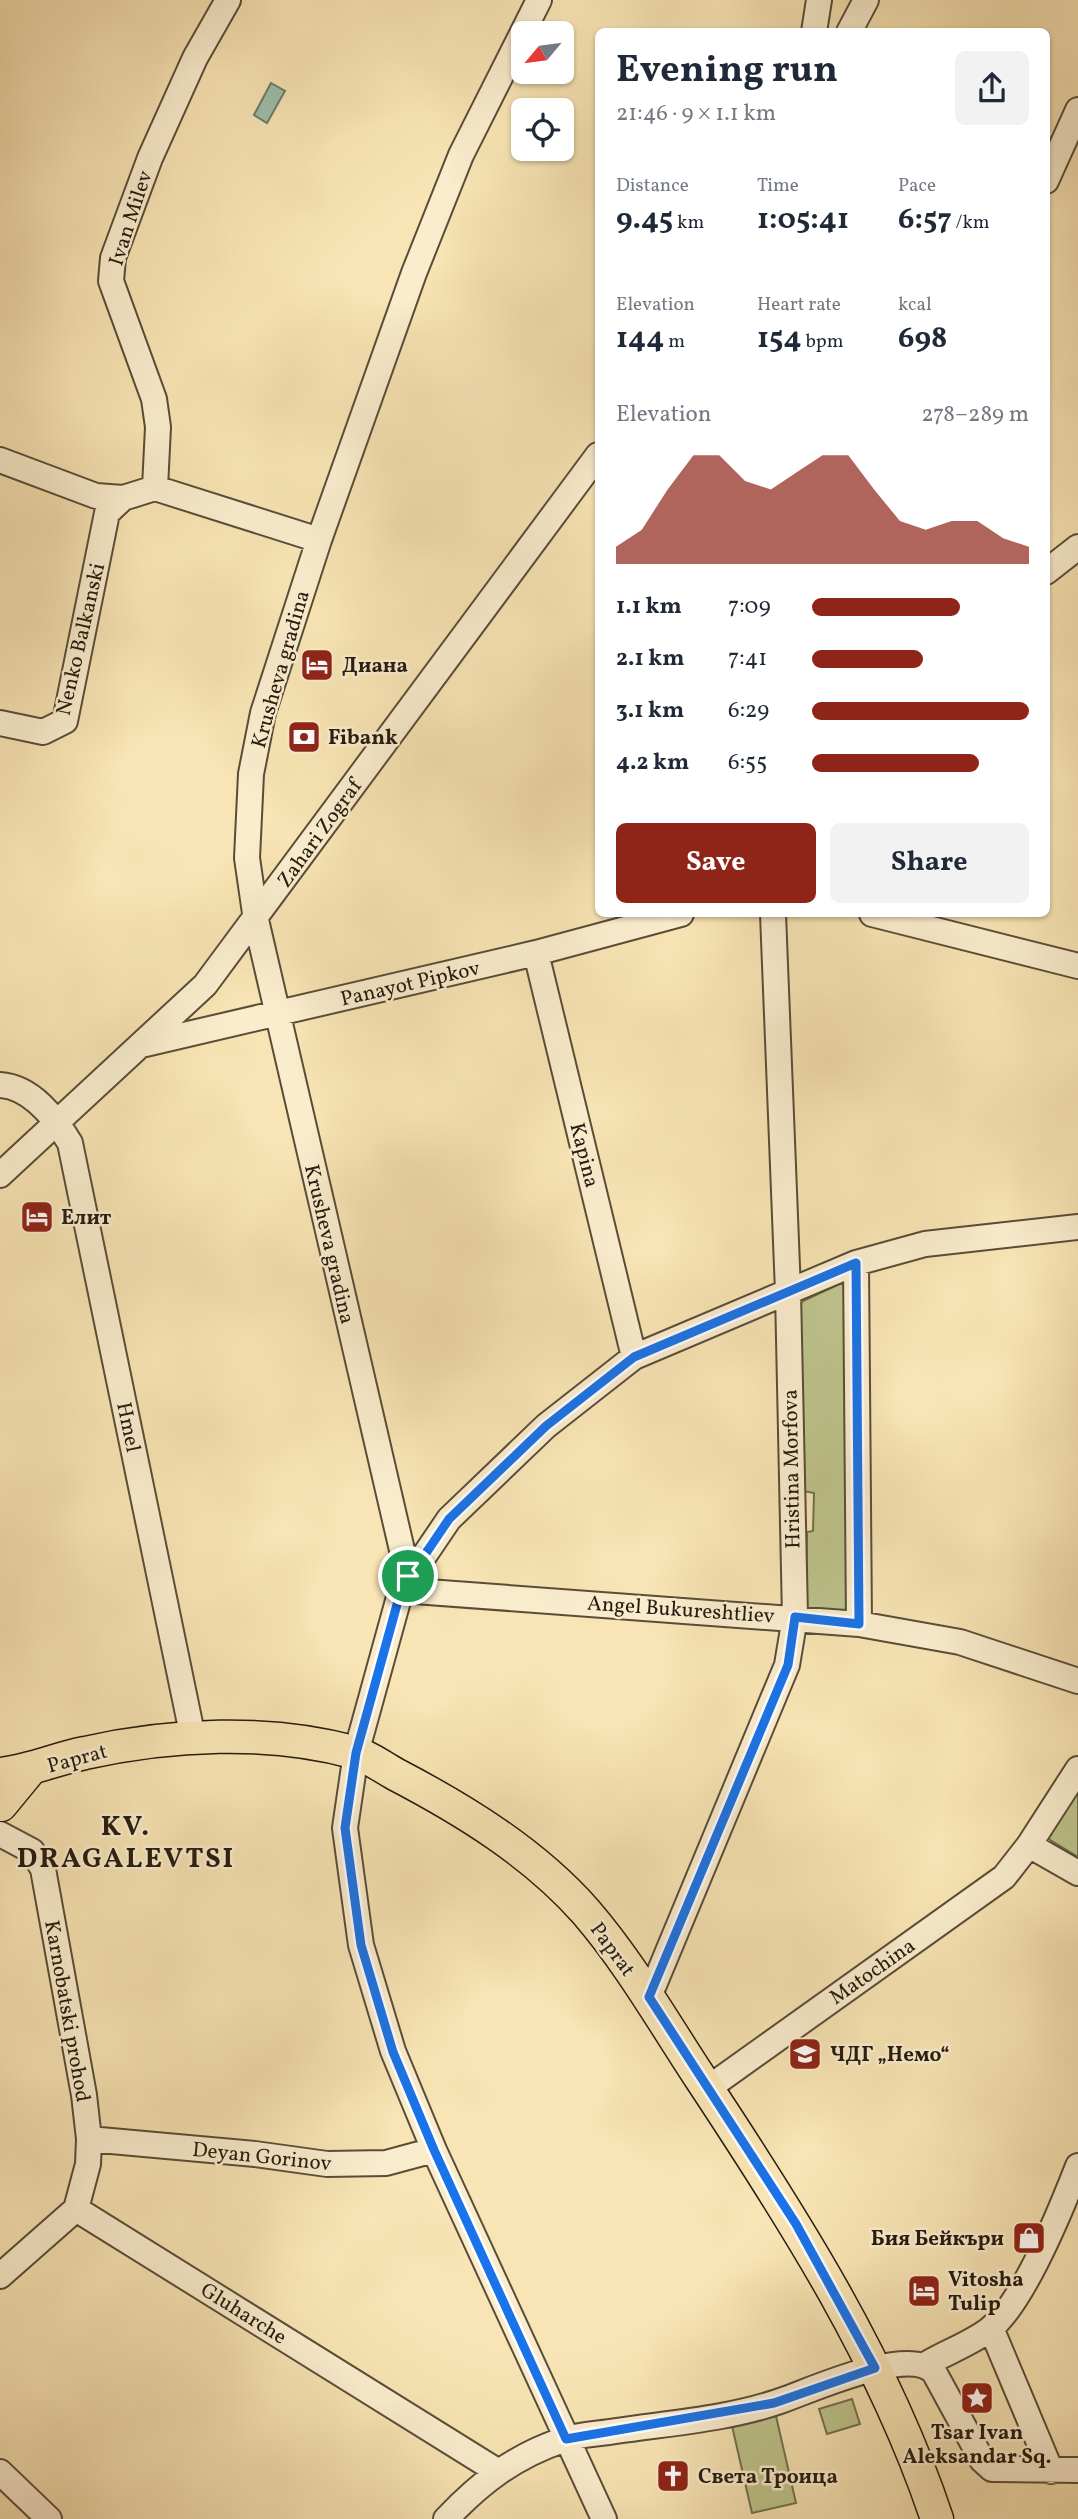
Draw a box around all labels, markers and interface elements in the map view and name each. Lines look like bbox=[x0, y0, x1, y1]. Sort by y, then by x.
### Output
north arrow bbox=[511, 21, 574, 84]
map controls bbox=[511, 21, 574, 161]
text: Evening run bbox=[616, 45, 838, 98]
button: share bbox=[955, 51, 1029, 125]
button: locate bbox=[511, 98, 574, 161]
text: 21:46 · 9 × 1.1 km bbox=[616, 98, 776, 130]
street label: Ivan Milev bbox=[102, 167, 160, 270]
text: Distance bbox=[616, 173, 689, 199]
text: Time bbox=[757, 173, 799, 199]
text: Pace bbox=[898, 173, 936, 199]
text: 9.45 bbox=[616, 199, 673, 241]
text: 1:05:41 bbox=[757, 199, 849, 241]
text: 6:57 bbox=[898, 199, 952, 241]
text: km bbox=[673, 210, 704, 236]
text: /km bbox=[952, 210, 990, 236]
text: Elevation bbox=[616, 292, 695, 318]
text: Heart rate bbox=[757, 292, 841, 318]
text: kcal bbox=[898, 292, 932, 318]
text: 144 bbox=[616, 318, 664, 360]
text: 154 bbox=[757, 318, 802, 360]
text: 698 bbox=[898, 318, 947, 360]
text: m bbox=[664, 329, 685, 355]
text: bpm bbox=[802, 329, 844, 355]
text: Elevation bbox=[616, 399, 712, 431]
text: 278–289 m bbox=[921, 399, 1029, 431]
street label: Nenko Balkanski bbox=[50, 560, 113, 718]
street label: Krusheva gradina bbox=[245, 587, 318, 752]
text: 1.1 km bbox=[616, 591, 682, 623]
text: 7:09 bbox=[728, 591, 771, 623]
text: 2.1 km bbox=[616, 643, 685, 675]
text: 7:41 bbox=[728, 643, 767, 675]
hotel icon: Диана bbox=[298, 646, 336, 684]
place label: Диана bbox=[342, 652, 408, 681]
text: 3.1 km bbox=[616, 695, 684, 727]
text: 6:29 bbox=[728, 695, 769, 727]
bank icon: Fibank bbox=[285, 718, 323, 756]
place label: Fibank bbox=[328, 724, 398, 753]
text: 4.2 km bbox=[616, 747, 689, 779]
text: 6:55 bbox=[728, 747, 767, 779]
street label: Zahari Zograf bbox=[271, 772, 371, 894]
button: Save bbox=[616, 823, 816, 903]
button: Share bbox=[830, 823, 1029, 903]
street label: Panayot Pipkov bbox=[338, 954, 483, 1015]
street label: Kapina bbox=[561, 1120, 606, 1191]
street label: Krusheva gradina bbox=[296, 1162, 361, 1327]
hotel icon: Елит bbox=[18, 1198, 56, 1236]
place label: Елит bbox=[61, 1204, 112, 1233]
street label: Hristina Morfova bbox=[777, 1389, 808, 1549]
street label: Hmel bbox=[108, 1400, 147, 1455]
pin bbox=[378, 1546, 438, 1606]
icon: arrive bbox=[389, 1557, 427, 1595]
street label: Angel Bukureshtliev bbox=[586, 1589, 776, 1632]
street label: Paprat bbox=[44, 1738, 111, 1781]
district label: KV. DRAGALEVTSI bbox=[17, 1808, 235, 1879]
street label: Paprat bbox=[582, 1917, 641, 1983]
street label: Karnobatski prohod bbox=[36, 1918, 97, 2105]
street label: Matochina bbox=[824, 1932, 922, 2012]
school or university icon: ЧДГ „Немо“ bbox=[786, 2035, 824, 2073]
place label: ЧДГ „Немо“ bbox=[830, 2041, 950, 2070]
street label: Deyan Gorinov bbox=[191, 2136, 333, 2179]
shop icon: Бия Бейкъри bbox=[1010, 2219, 1048, 2257]
place label: Бия Бейкъри bbox=[871, 2225, 1004, 2254]
place label: Vitosha Tulip bbox=[948, 2266, 1024, 2319]
hotel icon: Vitosha Tulip bbox=[905, 2272, 943, 2310]
street label: Gluharche bbox=[195, 2276, 292, 2352]
place icon: Tsar Ivan Aleksandar Sq. bbox=[958, 2379, 996, 2417]
place label: Tsar Ivan Aleksandar Sq. bbox=[903, 2419, 1051, 2472]
church icon: Света Троица bbox=[654, 2457, 692, 2495]
place label: Света Троица bbox=[698, 2463, 838, 2492]

